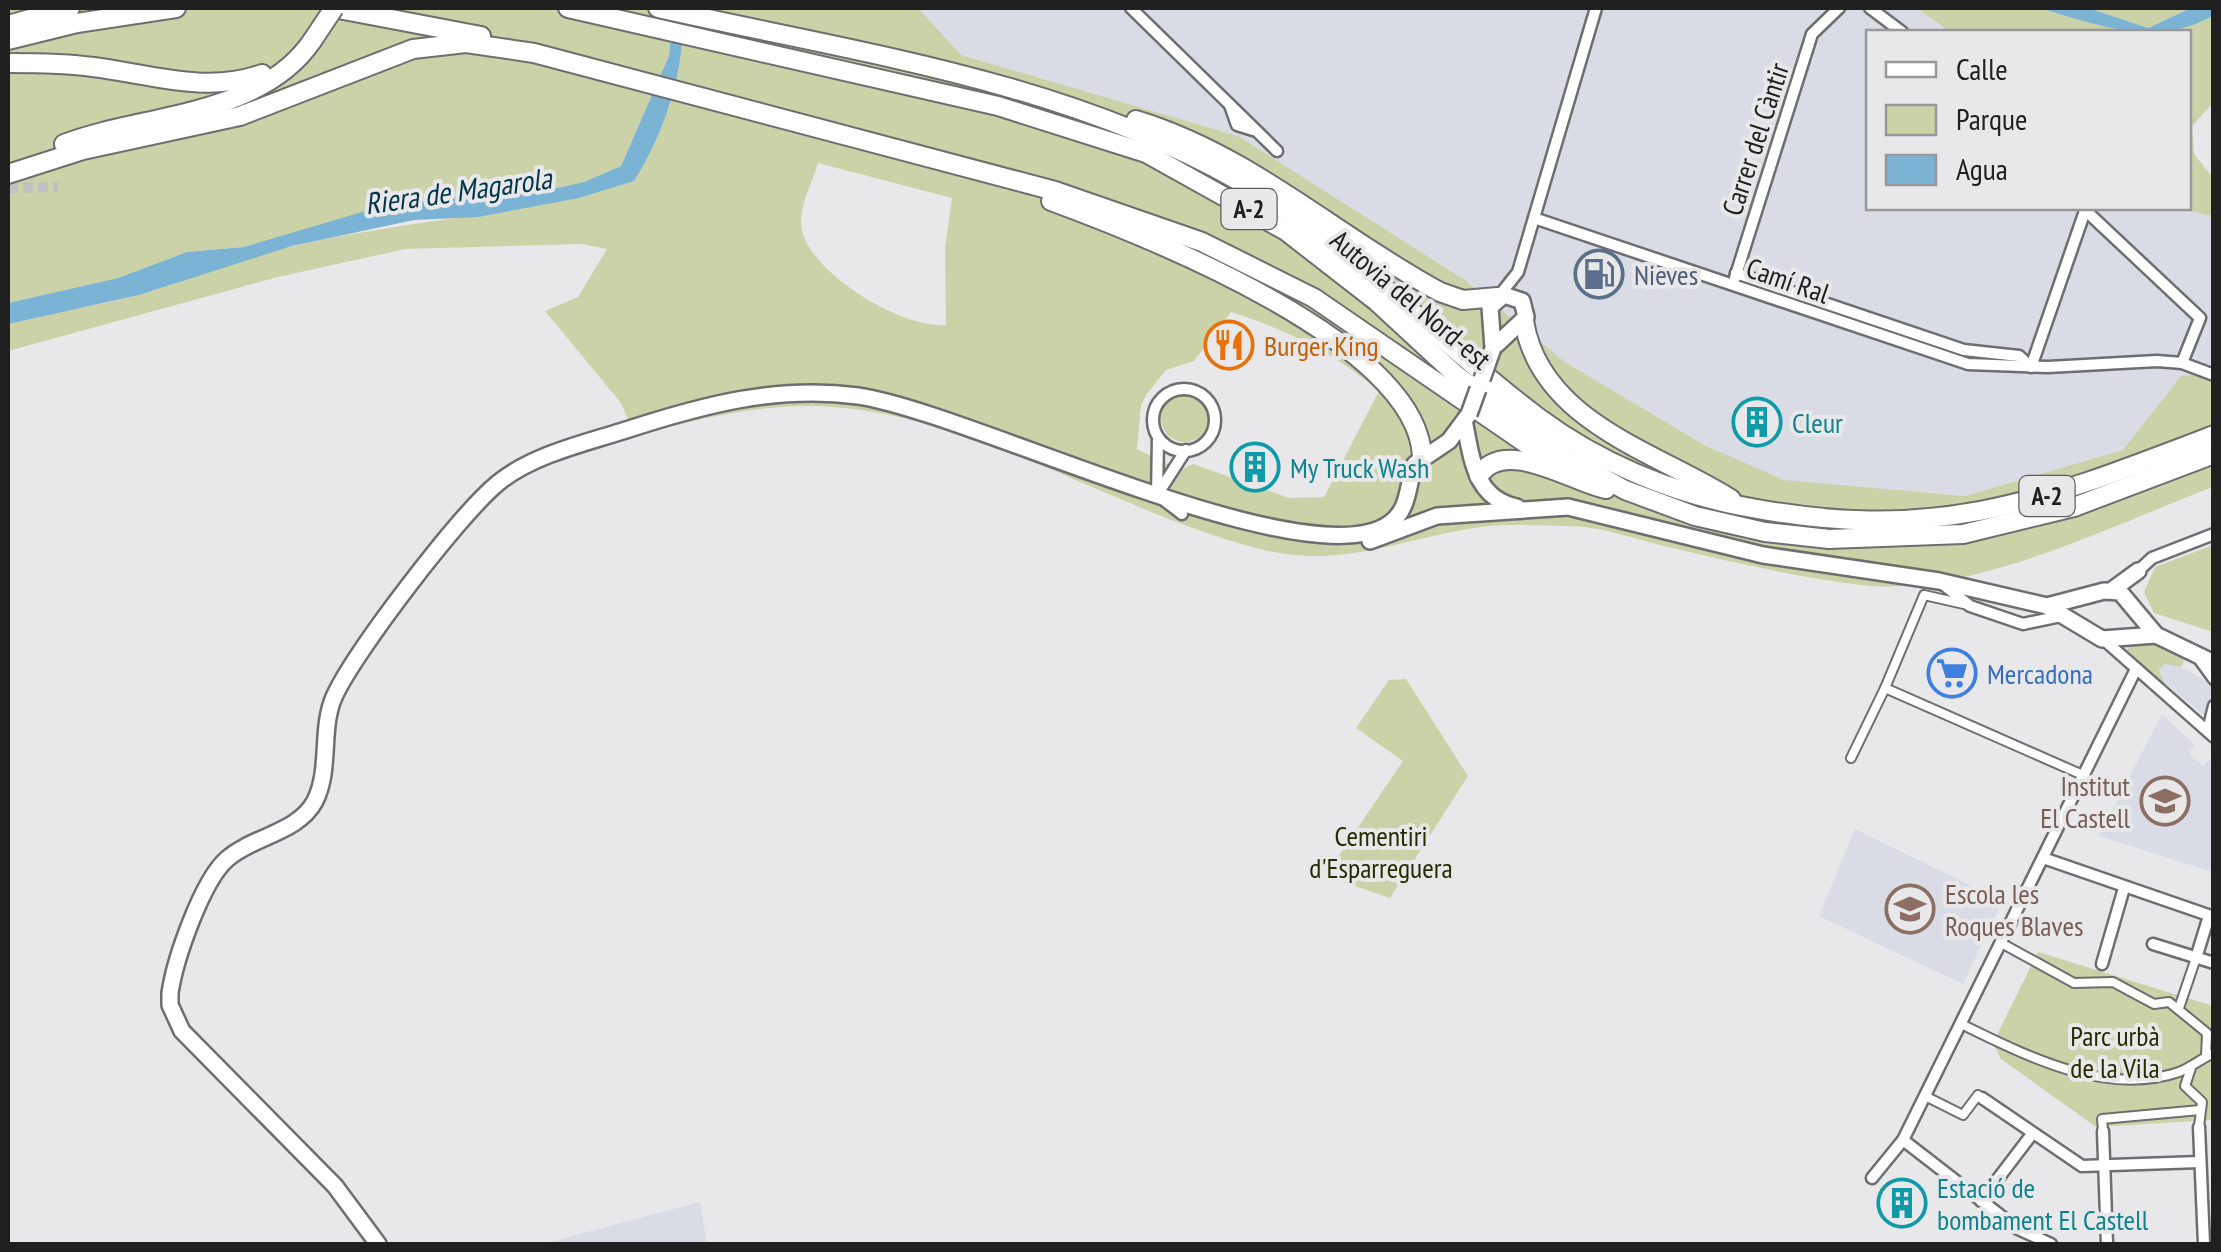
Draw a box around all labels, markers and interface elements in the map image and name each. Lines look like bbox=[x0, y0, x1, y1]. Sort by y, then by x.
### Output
legend bbox=[1866, 30, 2191, 210]
text: Calle bbox=[1956, 49, 2008, 88]
street label: Carrer del Càntir bbox=[1713, 58, 1797, 220]
text: Parque bbox=[1956, 99, 2027, 138]
text: Agua bbox=[1956, 149, 2008, 188]
water label: Riera de Magarola bbox=[362, 157, 556, 222]
road number: A-2 bbox=[1222, 189, 1276, 229]
street label: Autovia del Nord-est bbox=[1323, 221, 1499, 377]
fuel station icon: Nieves bbox=[1573, 248, 1625, 300]
street label: Camí Ral bbox=[1742, 249, 1835, 311]
place label: Nieves bbox=[1634, 256, 1698, 293]
restaurant icon: Burger King bbox=[1203, 319, 1255, 371]
place label: Burger King bbox=[1264, 327, 1379, 364]
building icon: Cleur bbox=[1731, 396, 1783, 448]
place label: Cleur bbox=[1792, 404, 1843, 441]
building icon: My Truck Wash bbox=[1229, 441, 1281, 493]
place label: My Truck Wash bbox=[1290, 449, 1429, 486]
road number: A-2 bbox=[2020, 476, 2074, 516]
supermarket icon: Mercadona bbox=[1926, 647, 1978, 699]
place label: Mercadona bbox=[1987, 655, 2093, 692]
place label: Institut El Castell bbox=[2040, 767, 2130, 836]
school or university icon: Institut El Castell bbox=[2139, 775, 2191, 827]
park label: Cementiri d'Esparreguera bbox=[1309, 817, 1453, 886]
place label: Escola les Roques Blaves bbox=[1945, 875, 2083, 944]
school or university icon: Escola les Roques Blaves bbox=[1884, 883, 1936, 935]
park label: Parc urbà de la Vila bbox=[2070, 1017, 2160, 1086]
place label: Estació de bombament El Castell bbox=[1937, 1169, 2149, 1238]
building icon: Estació de bombament El Castell bbox=[1876, 1177, 1928, 1229]

